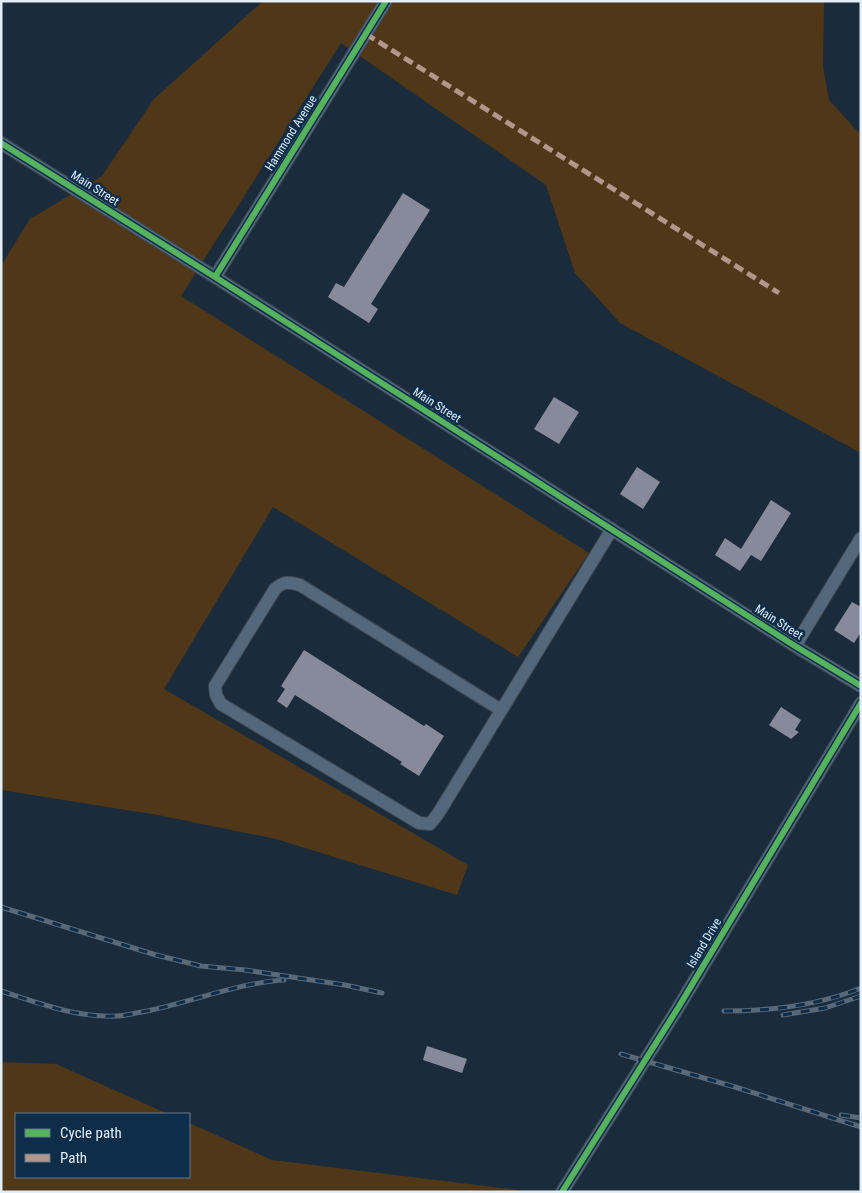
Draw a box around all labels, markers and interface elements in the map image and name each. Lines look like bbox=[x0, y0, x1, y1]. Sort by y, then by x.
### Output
street label: Hammond Avenue bbox=[262, 92, 320, 173]
street label: Main Street bbox=[68, 168, 122, 209]
street label: Main Street bbox=[410, 385, 464, 426]
street label: Main Street bbox=[752, 602, 806, 643]
street label: Island Drive bbox=[684, 915, 724, 970]
legend bbox=[15, 1113, 190, 1178]
text: Cycle path bbox=[60, 1124, 122, 1142]
text: Path bbox=[60, 1149, 87, 1167]

